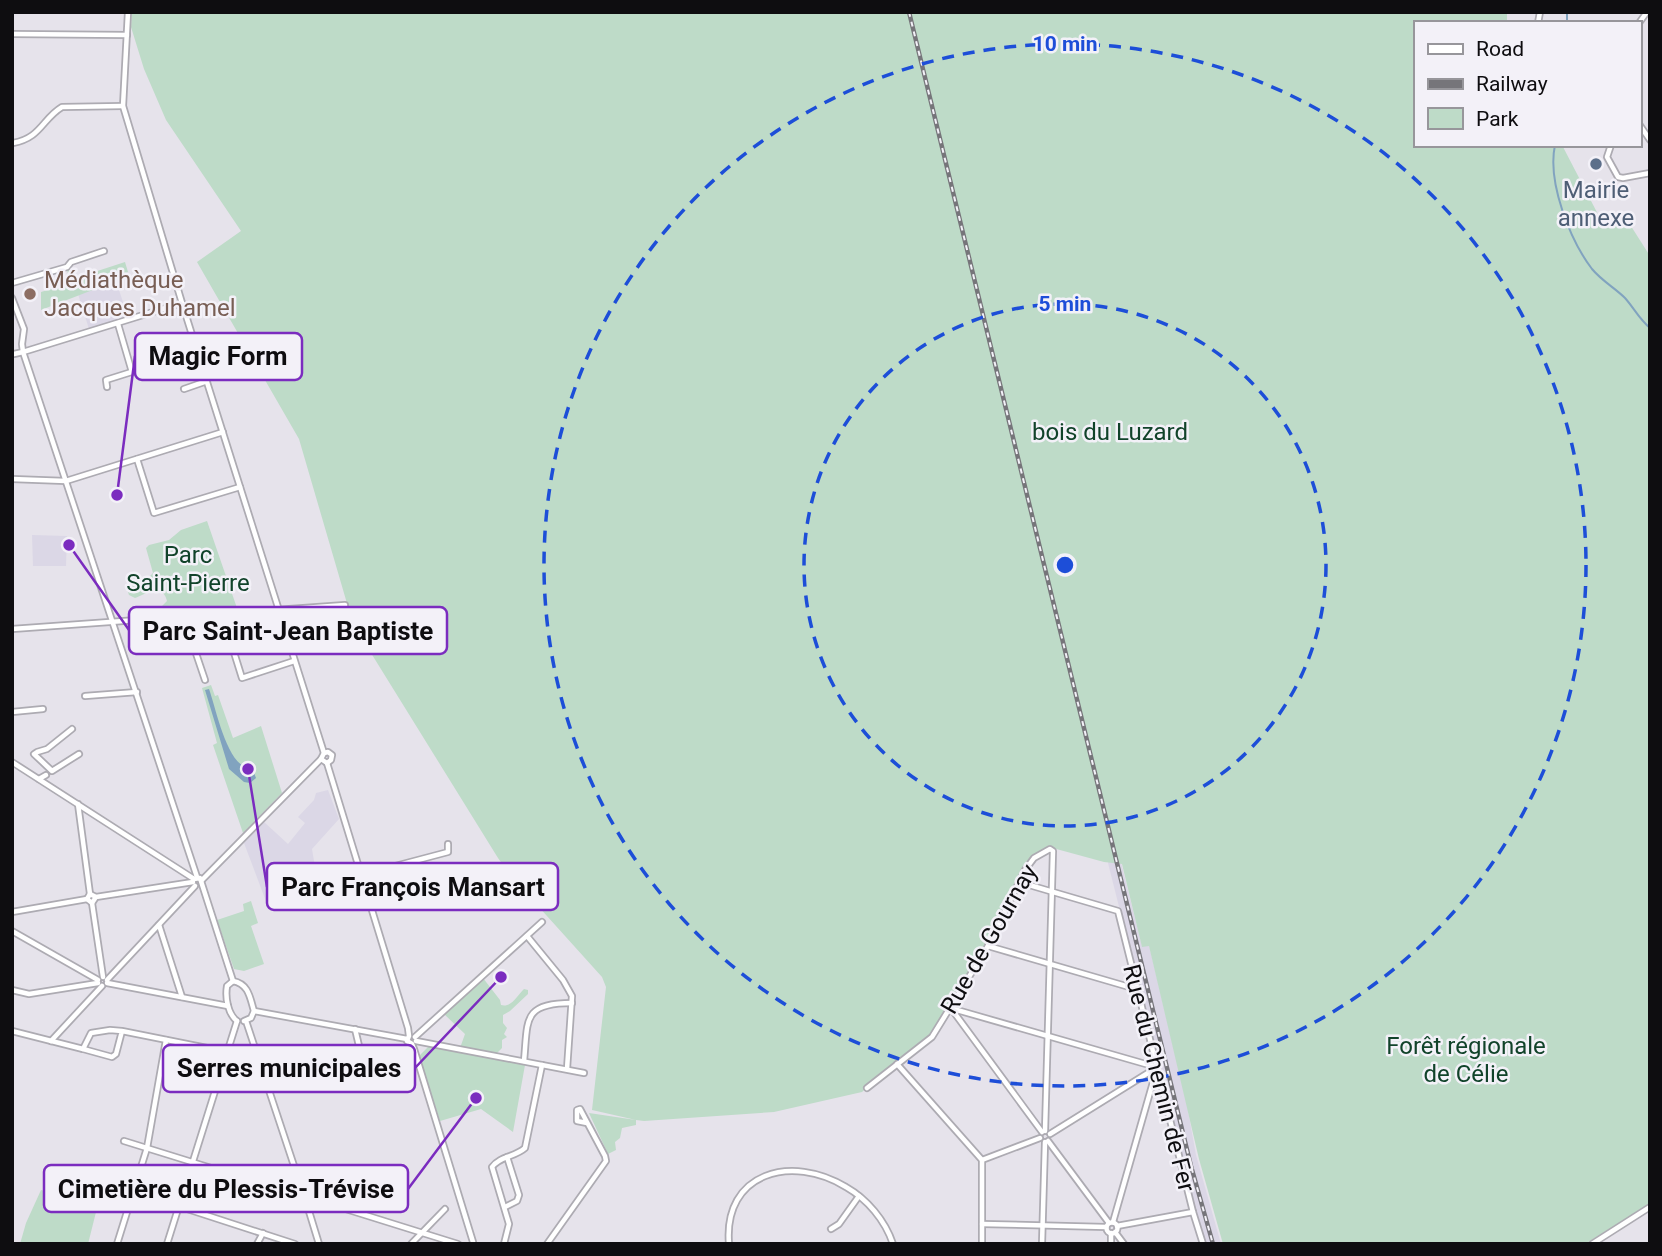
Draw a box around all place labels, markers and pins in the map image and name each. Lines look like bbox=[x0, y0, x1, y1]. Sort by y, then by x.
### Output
marker: Mairie annexe bbox=[1588, 156, 1604, 172]
place label: Mairie annexe bbox=[1558, 176, 1634, 232]
place label: Médiathèque Jacques Duhamel bbox=[44, 266, 236, 322]
marker: Médiathèque Jacques Duhamel bbox=[22, 286, 38, 302]
callout: Magic Form bbox=[135, 333, 302, 380]
centre of rings bbox=[1053, 553, 1077, 577]
callout: Parc Saint-Jean Baptiste bbox=[129, 607, 447, 654]
callout: Parc François Mansart bbox=[267, 863, 558, 910]
callout: Serres municipales bbox=[163, 1045, 415, 1092]
callout: Cimetière du Plessis-Trévise bbox=[44, 1165, 408, 1212]

